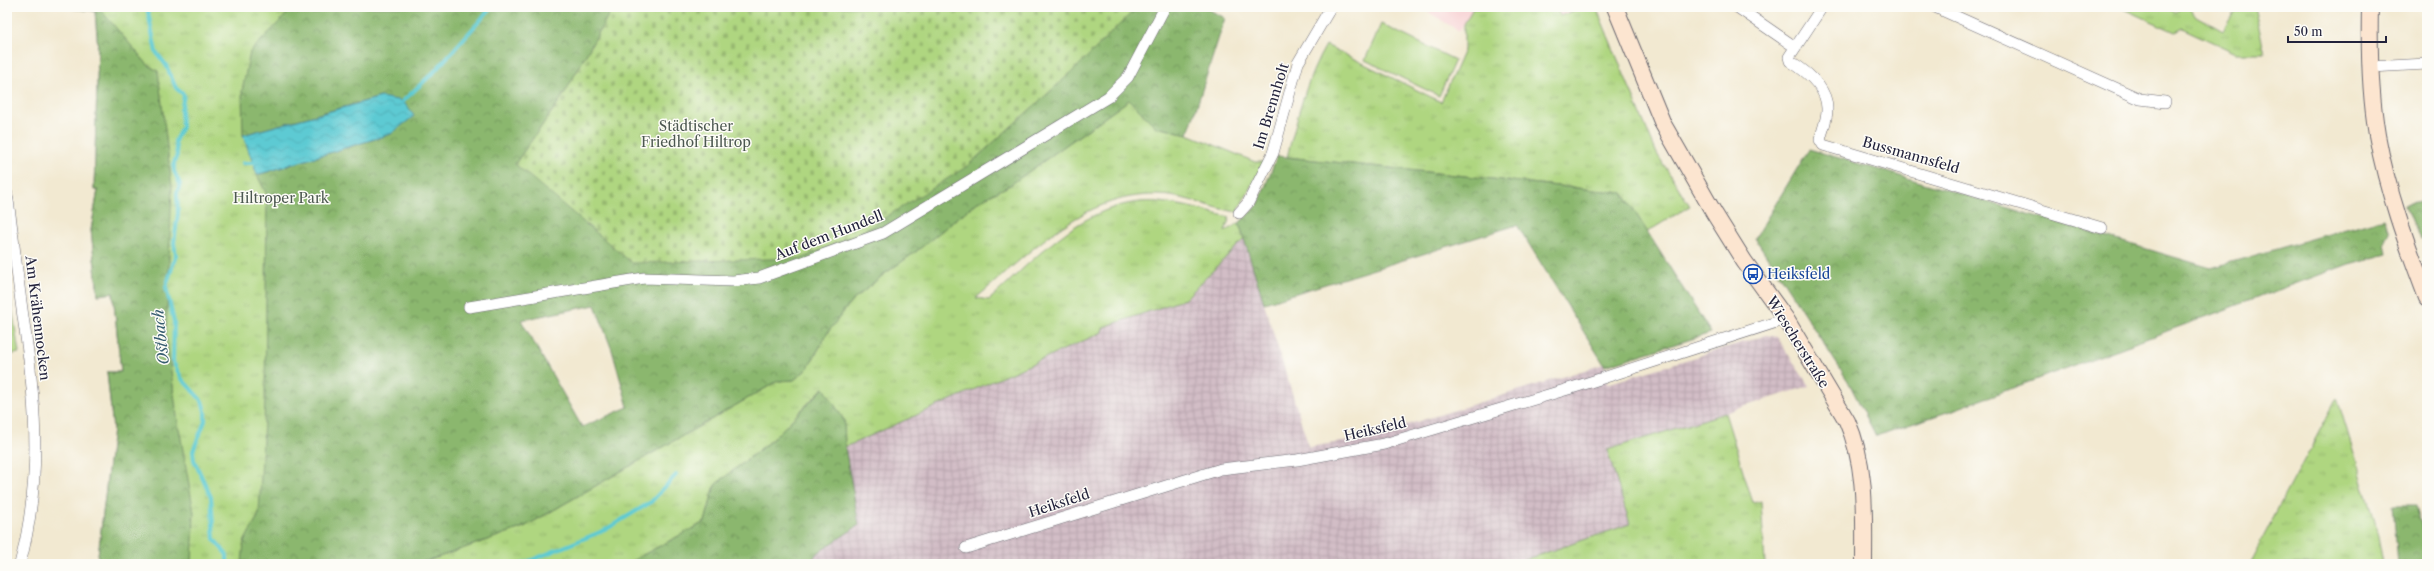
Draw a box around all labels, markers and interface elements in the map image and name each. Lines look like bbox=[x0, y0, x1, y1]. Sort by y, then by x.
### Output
scale bar bbox=[2288, 18, 2386, 44]
text: 50 m bbox=[2294, 24, 2323, 39]
street label: Im Brennholt bbox=[1249, 61, 1293, 151]
park label: Städtischer Friedhof Hiltrop bbox=[641, 117, 751, 151]
street label: Bussmannsfeld bbox=[1860, 133, 1962, 178]
park label: Hiltroper Park bbox=[233, 189, 330, 207]
street label: Auf dem Hundell bbox=[771, 206, 886, 264]
street label: Am Krähennocken bbox=[21, 254, 55, 382]
bus stop icon: Heiksfeld bbox=[1742, 263, 1764, 285]
place label: Heiksfeld bbox=[1767, 265, 1831, 283]
street label: Wiescherstraße bbox=[1762, 292, 1834, 391]
water label: Ostbach bbox=[148, 308, 173, 366]
street label: Heiksfeld bbox=[1342, 413, 1408, 445]
street label: Heiksfeld bbox=[1026, 485, 1092, 521]

